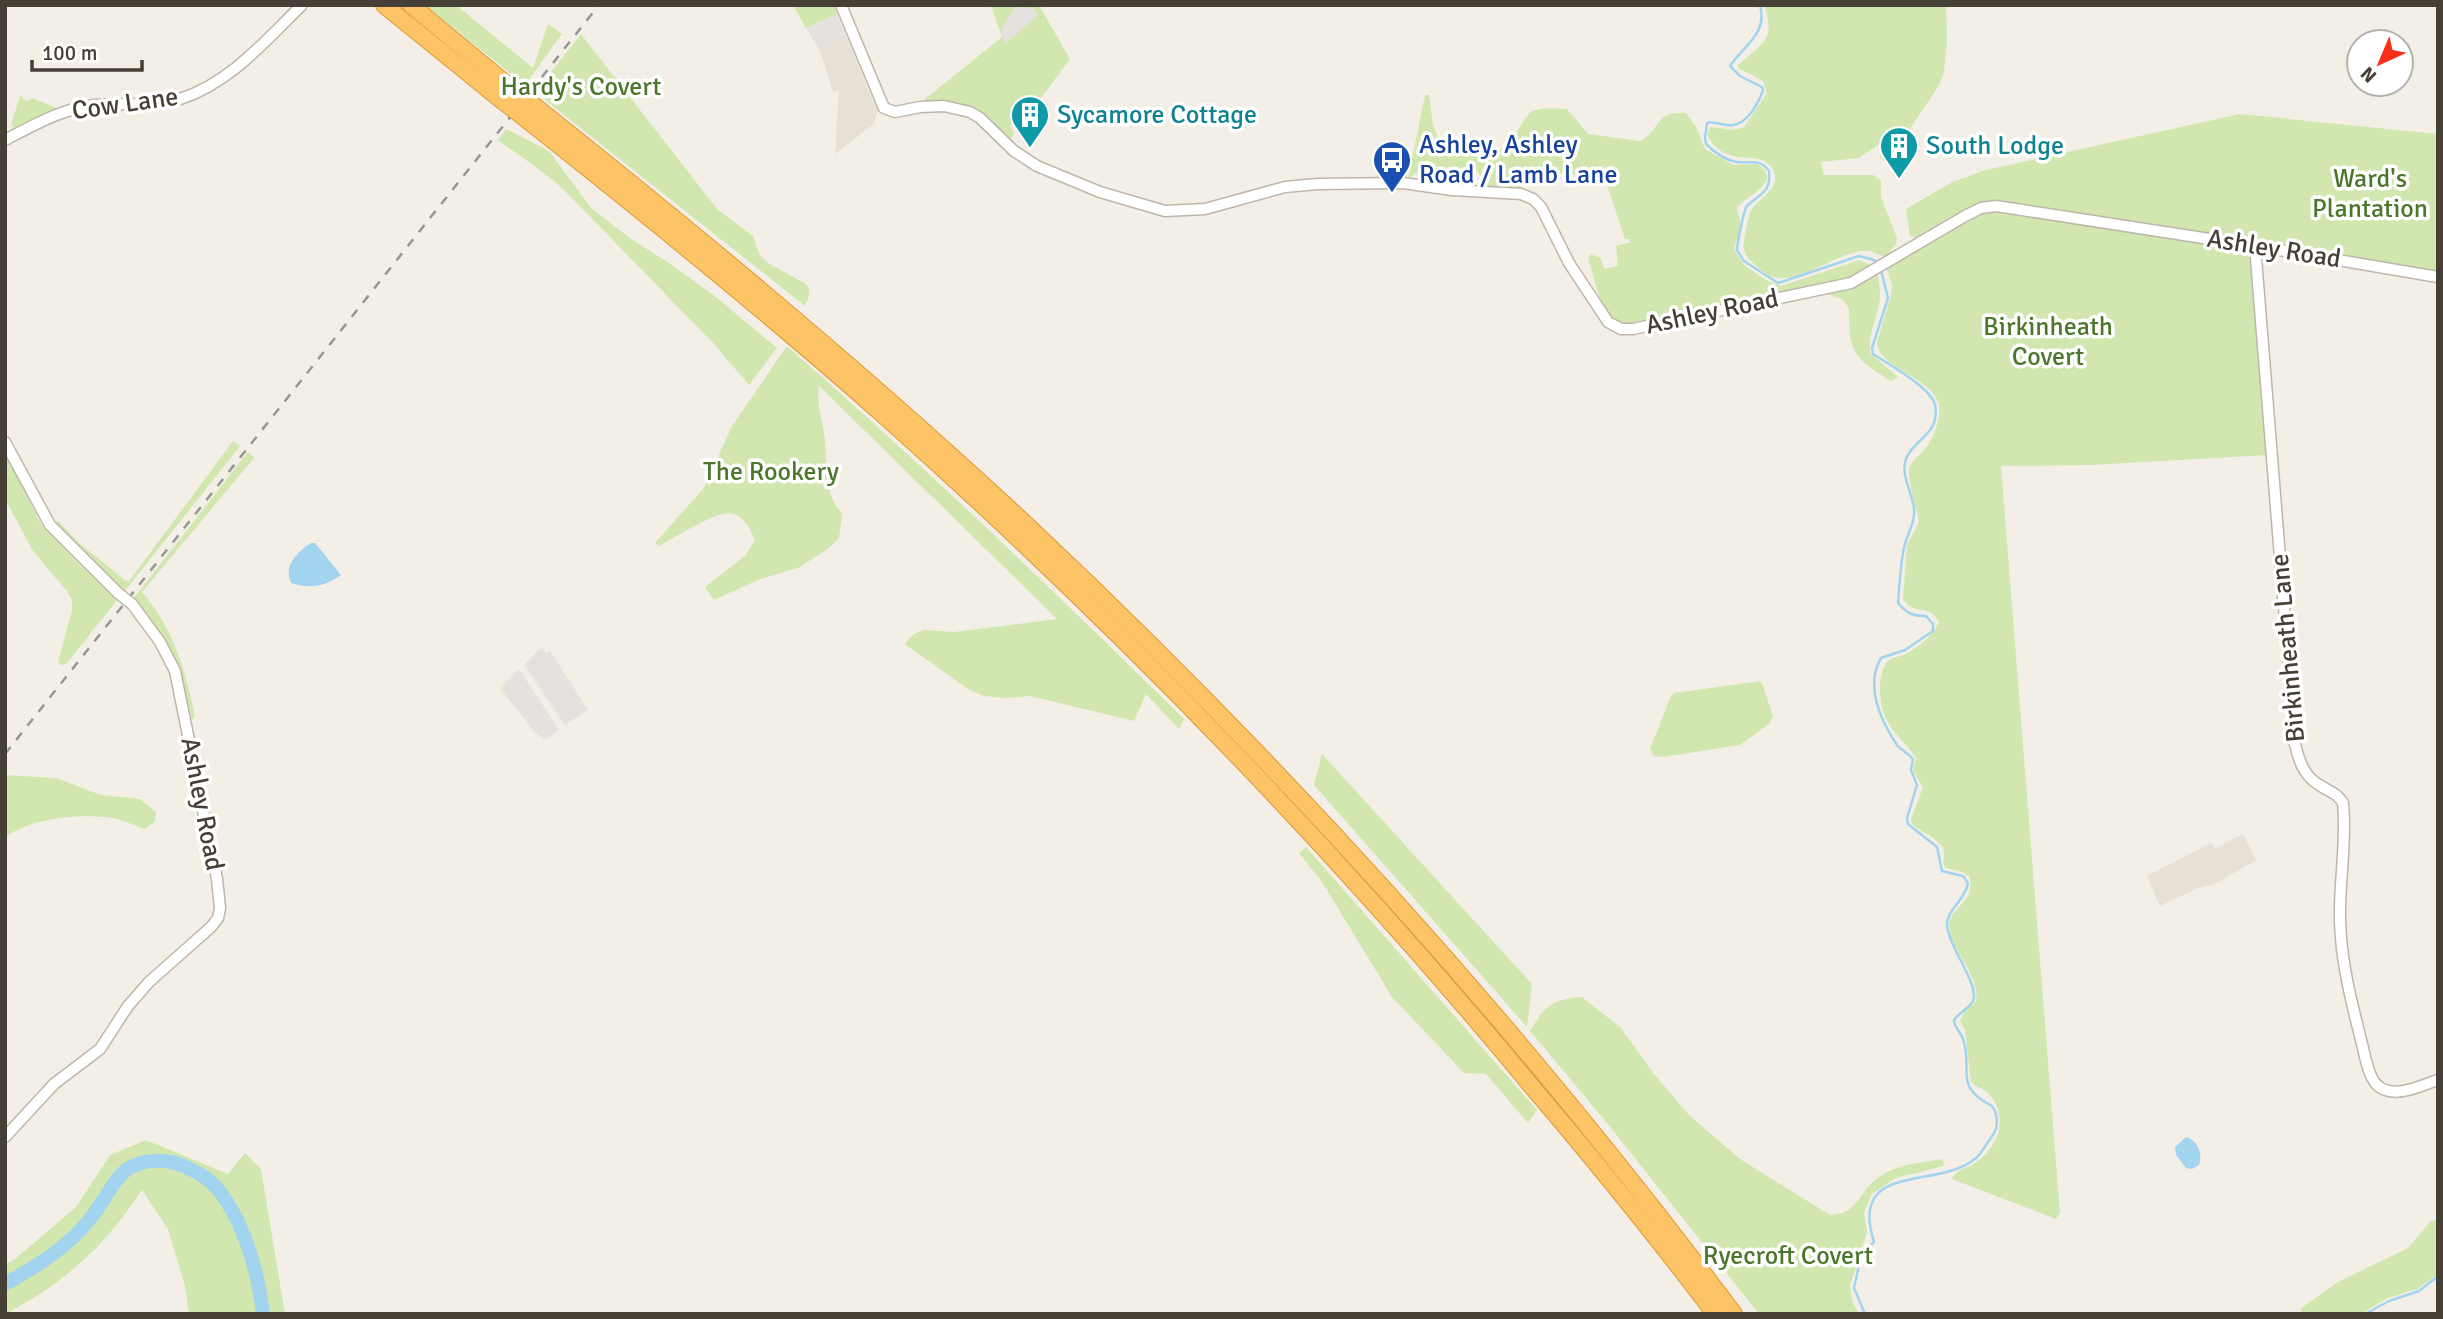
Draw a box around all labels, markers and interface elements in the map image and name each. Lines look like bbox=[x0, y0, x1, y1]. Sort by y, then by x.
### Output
scale bar bbox=[32, 28, 142, 72]
north arrow bbox=[2345, 28, 2415, 98]
text: 100 m bbox=[42, 40, 97, 66]
text: N bbox=[2356, 61, 2382, 88]
park label: Hardy's Covert bbox=[501, 71, 661, 103]
street label: Cow Lane bbox=[70, 81, 180, 127]
building icon: Sycamore Cottage bbox=[1009, 94, 1051, 149]
place label: Sycamore Cottage bbox=[1057, 99, 1257, 131]
building icon: South Lodge bbox=[1878, 125, 1920, 180]
place label: Ashley, Ashley Road / Lamb Lane bbox=[1419, 129, 1617, 191]
place label: South Lodge bbox=[1926, 130, 2064, 162]
bus stop icon: Ashley, Ashley Road / Lamb Lane bbox=[1371, 139, 1413, 194]
park label: Ward's Plantation bbox=[2312, 163, 2428, 225]
street label: Ashley Road bbox=[2205, 223, 2343, 275]
street label: Ashley Road bbox=[1643, 282, 1781, 342]
park label: Birkinheath Covert bbox=[1983, 311, 2113, 373]
park label: The Rookery bbox=[703, 456, 839, 488]
street label: Birkinheath Lane bbox=[2264, 552, 2312, 744]
street label: Ashley Road bbox=[173, 735, 231, 873]
park label: Ryecroft Covert bbox=[1703, 1240, 1873, 1272]

